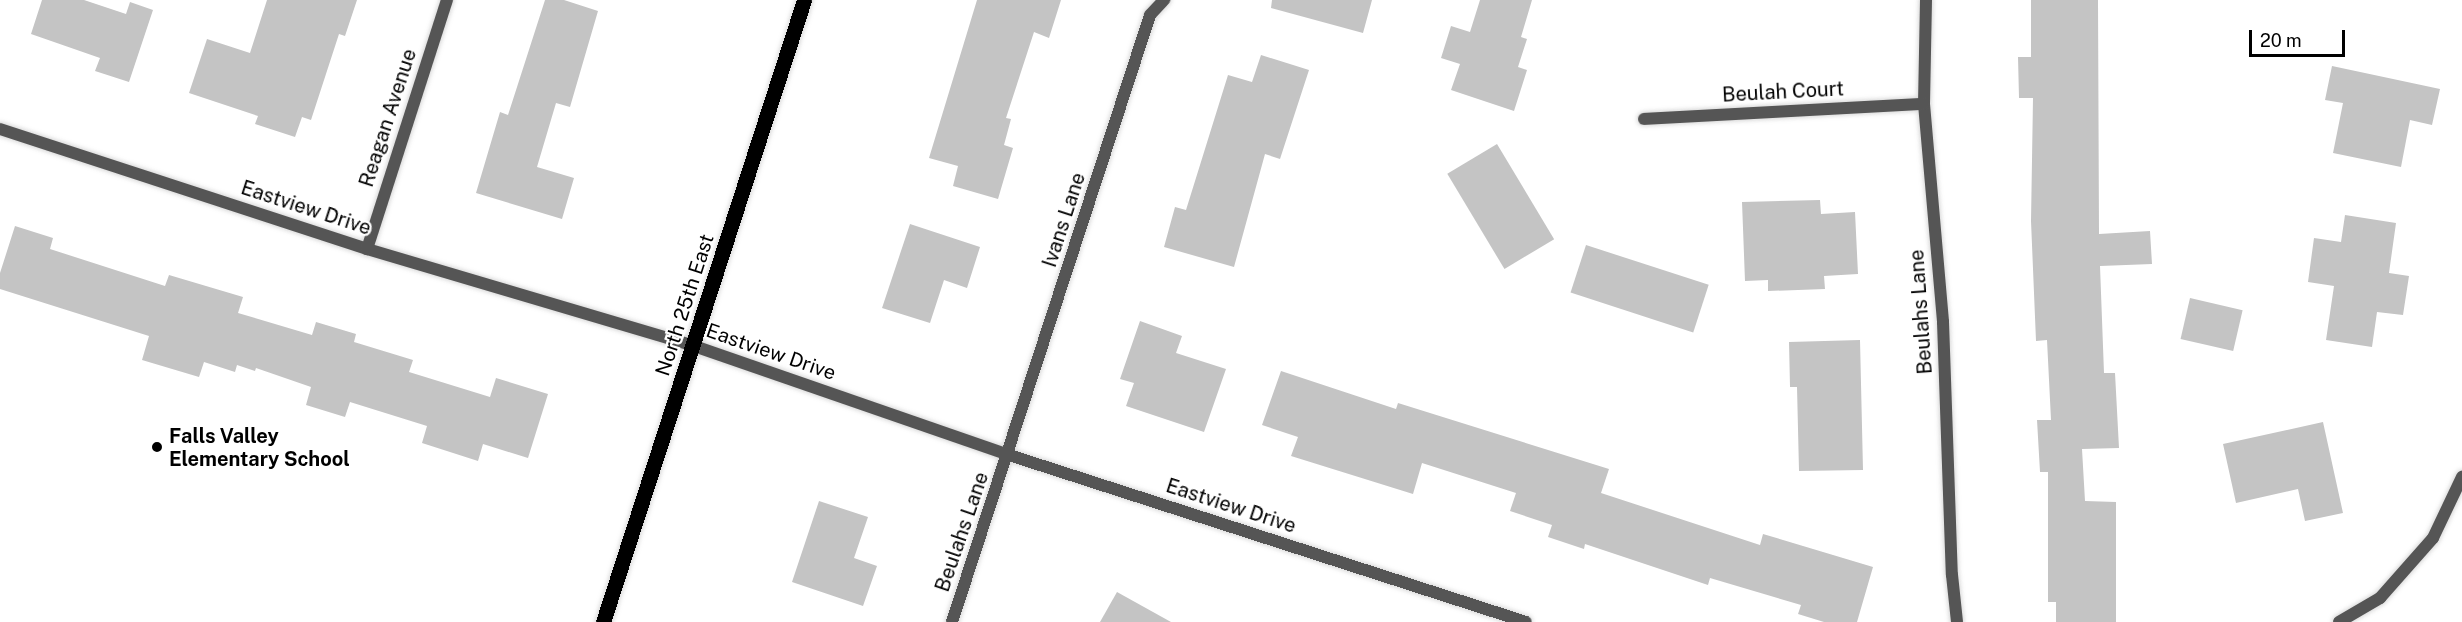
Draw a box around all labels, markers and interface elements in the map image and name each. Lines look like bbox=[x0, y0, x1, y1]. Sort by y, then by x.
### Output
scale bar bbox=[2252, 18, 2348, 56]
text: 20 m bbox=[2260, 30, 2302, 51]
street label: Reagan Avenue bbox=[354, 46, 422, 190]
street label: Beulah Court bbox=[1721, 77, 1845, 107]
street label: Ivans Lane bbox=[1037, 170, 1091, 270]
street label: Eastview Drive bbox=[238, 176, 374, 240]
street label: North 25th East bbox=[651, 231, 719, 379]
street label: Beulahs Lane bbox=[1905, 249, 1937, 375]
street label: Eastview Drive bbox=[703, 319, 839, 385]
place label: Falls Valley Elementary School bbox=[169, 424, 350, 471]
marker: Falls Valley Elementary School bbox=[150, 440, 164, 454]
street label: Beulahs Lane bbox=[930, 469, 994, 595]
street label: Eastview Drive bbox=[1163, 474, 1299, 538]

